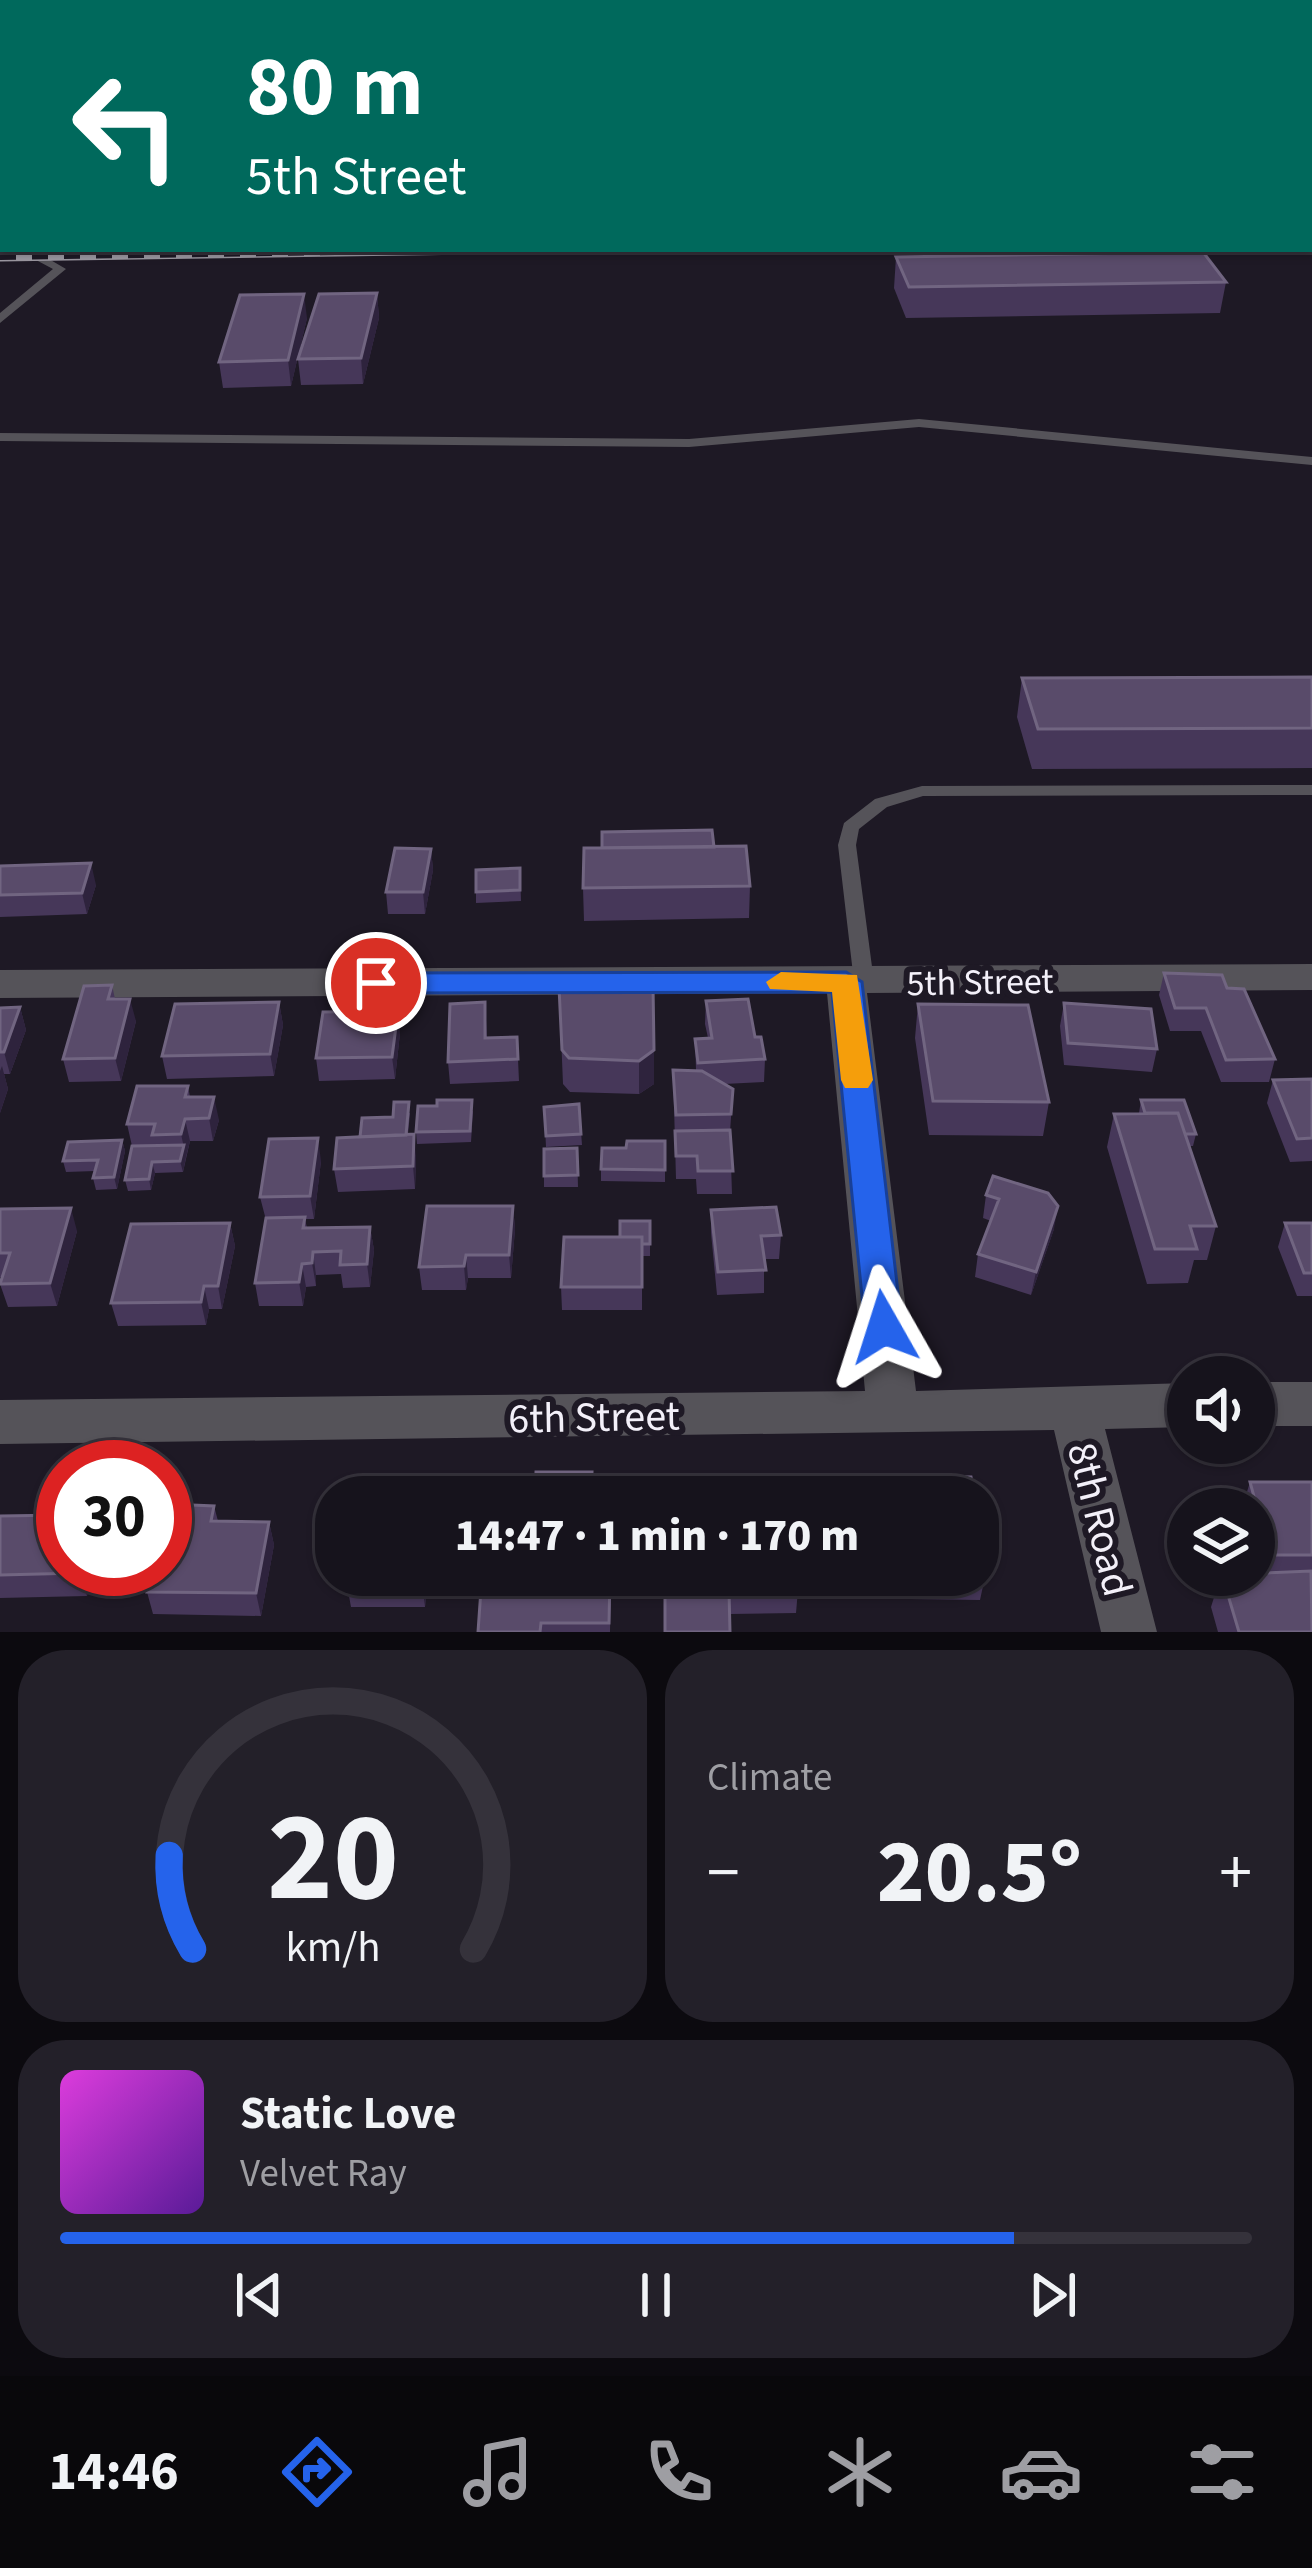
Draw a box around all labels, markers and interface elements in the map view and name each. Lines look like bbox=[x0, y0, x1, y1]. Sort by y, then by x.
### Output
text: 80 m bbox=[246, 28, 424, 148]
icon: left bbox=[48, 48, 204, 204]
text: 5th Street bbox=[246, 139, 467, 216]
pin bbox=[325, 932, 427, 1034]
icon: arrive bbox=[343, 950, 409, 1016]
street label: 5th Street bbox=[906, 956, 1054, 1009]
position arrow bbox=[821, 1264, 947, 1390]
map controls bbox=[1167, 1356, 1275, 1596]
button: sound bbox=[1167, 1356, 1275, 1464]
street label: 6th Street bbox=[508, 1387, 680, 1449]
street label: 8th Road bbox=[1051, 1436, 1147, 1603]
speed limit sign: 30 bbox=[36, 1440, 192, 1596]
button: layers bbox=[1167, 1488, 1275, 1596]
text: 14:47 · 1 min · 170 m bbox=[455, 1504, 859, 1568]
text: Climate bbox=[707, 1750, 832, 1806]
text: 20 bbox=[267, 1770, 398, 1948]
text: 20.5° bbox=[877, 1809, 1082, 1937]
text: − bbox=[707, 1826, 740, 1920]
text: + bbox=[1219, 1826, 1252, 1920]
text: km/h bbox=[285, 1917, 380, 1978]
text: Static Love bbox=[240, 2082, 456, 2146]
text: Velvet Ray bbox=[240, 2146, 407, 2202]
icon: previous bbox=[226, 2262, 292, 2328]
icon: pause bbox=[623, 2262, 689, 2328]
icon: next bbox=[1020, 2262, 1086, 2328]
icon: directions bbox=[275, 2430, 359, 2514]
icon: music bbox=[456, 2430, 540, 2514]
icon: phone bbox=[637, 2430, 721, 2514]
icon: climate bbox=[818, 2430, 902, 2514]
icon: car bbox=[999, 2430, 1083, 2514]
icon: filters bbox=[1180, 2430, 1264, 2514]
text: 14:46 bbox=[48, 2434, 179, 2511]

